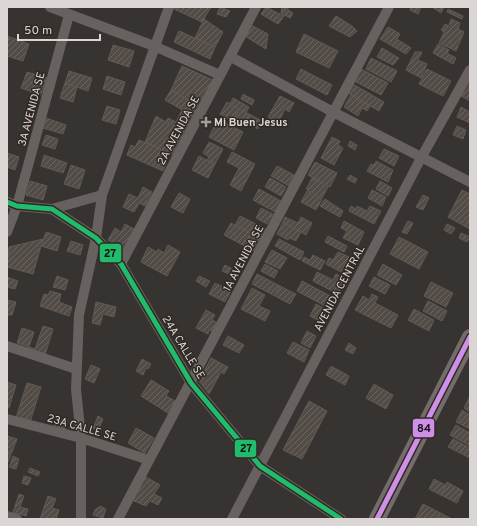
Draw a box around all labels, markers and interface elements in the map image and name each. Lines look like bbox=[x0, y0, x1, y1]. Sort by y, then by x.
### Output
scale bar bbox=[18, 16, 100, 42]
text: 50 m bbox=[24, 23, 52, 39]
street label: 3A AVENIDA SE bbox=[15, 71, 49, 148]
street label: 2A AVENIDA SE bbox=[155, 93, 203, 168]
place label: Mi Buen Jesus bbox=[214, 116, 288, 130]
marker: Mi Buen Jesus bbox=[201, 117, 211, 127]
street label: 1A AVENIDA SE bbox=[220, 223, 267, 294]
line badge: 27 bbox=[99, 243, 122, 263]
street label: AVENIDA CENTRAL bbox=[311, 243, 368, 334]
text: 27 bbox=[104, 247, 116, 261]
street label: 24A CALLE SE bbox=[159, 313, 208, 382]
street label: 23A CALLE SE bbox=[45, 411, 118, 445]
line badge: 84 bbox=[412, 418, 435, 438]
text: 84 bbox=[417, 422, 431, 436]
line badge: 27 bbox=[234, 439, 257, 458]
text: 27 bbox=[240, 442, 252, 456]

